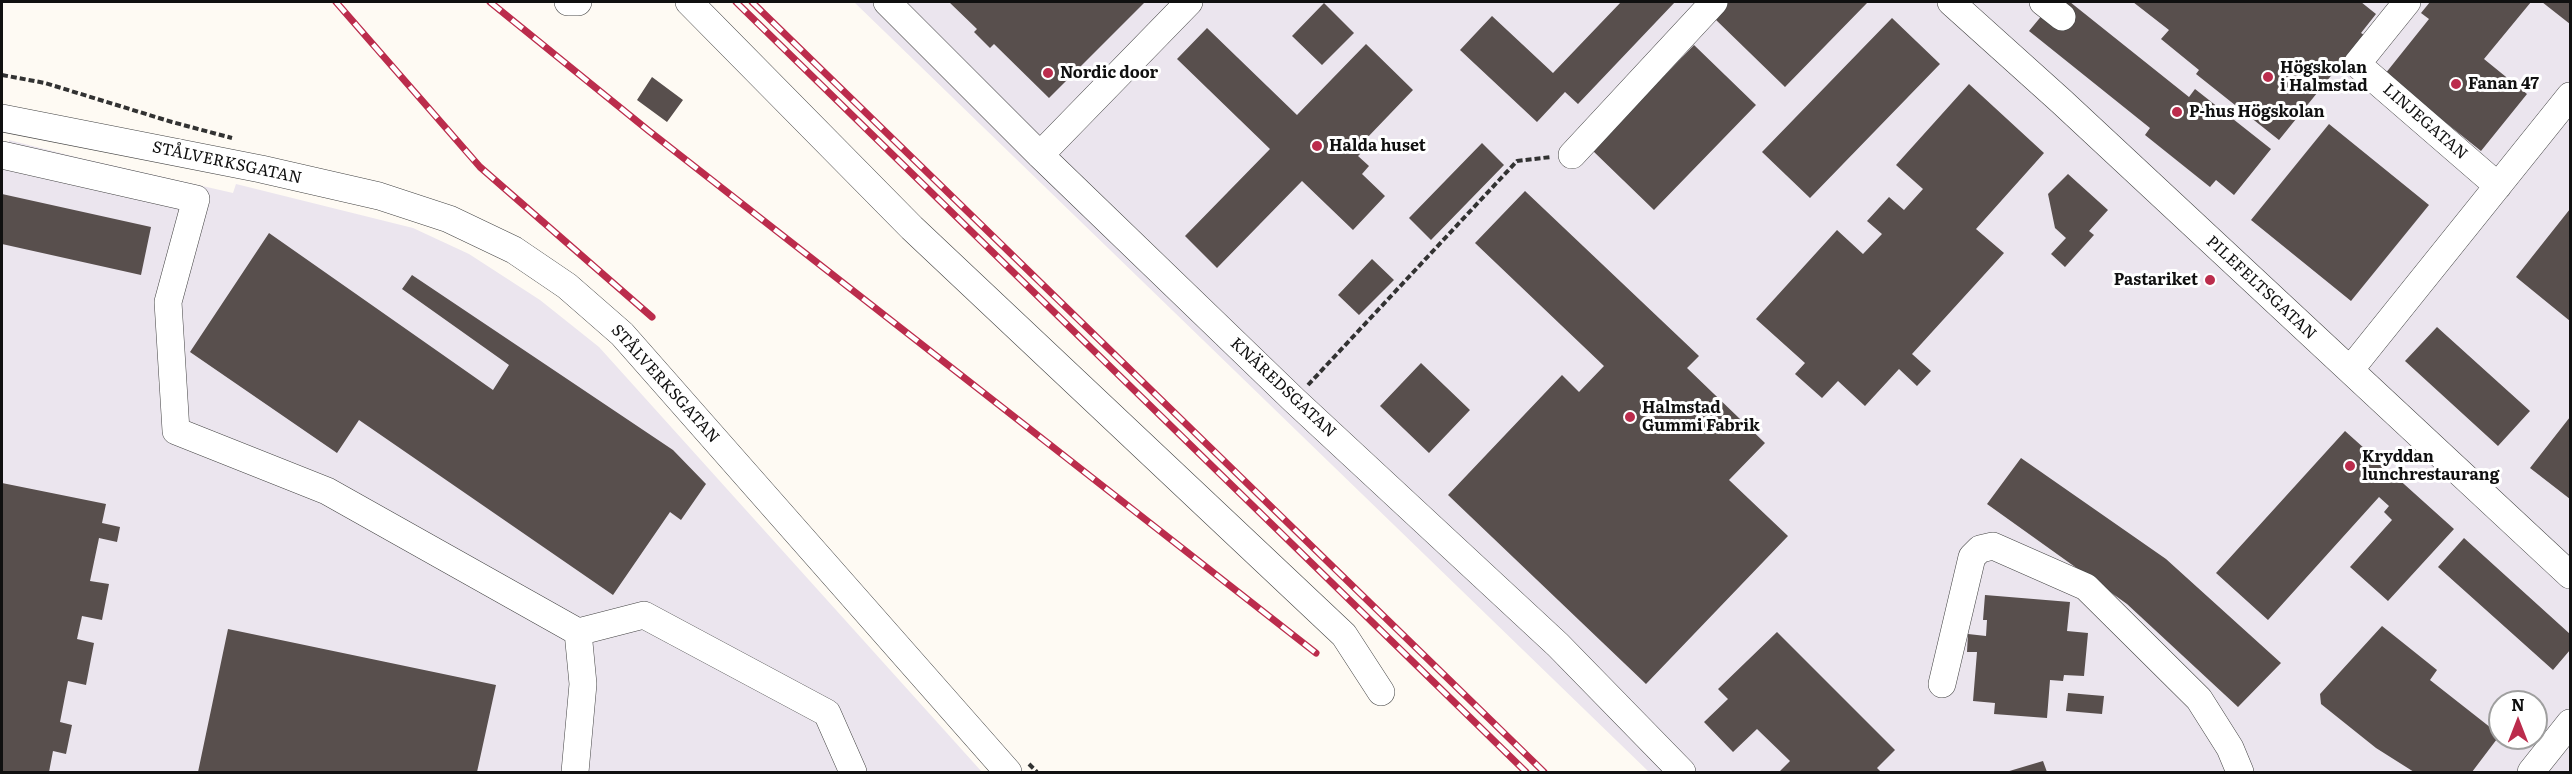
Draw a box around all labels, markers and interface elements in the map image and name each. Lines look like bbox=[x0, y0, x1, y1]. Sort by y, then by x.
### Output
place label: Högskolan i Halmstad bbox=[2280, 58, 2368, 96]
place label: Nordic door bbox=[1060, 63, 1158, 83]
marker: Nordic door bbox=[1041, 66, 1055, 80]
marker: Högskolan i Halmstad bbox=[2261, 70, 2275, 84]
place label: Fanan 47 bbox=[2468, 74, 2539, 94]
marker: Fanan 47 bbox=[2449, 77, 2463, 91]
street label: LINJEGATAN bbox=[2379, 80, 2471, 164]
place label: P-hus Högskolan bbox=[2189, 102, 2325, 122]
marker: P-hus Högskolan bbox=[2170, 105, 2184, 119]
place label: Halda huset bbox=[1329, 136, 1426, 156]
street label: STÅLVERKSGATAN bbox=[150, 138, 304, 188]
marker: Halda huset bbox=[1310, 139, 1324, 153]
street label: PILEFELTSGATAN bbox=[2202, 232, 2320, 344]
place label: Pastariket bbox=[2114, 270, 2198, 290]
marker: Pastariket bbox=[2203, 273, 2217, 287]
street label: STÅLVERKSGATAN bbox=[607, 321, 723, 447]
street label: KNÄREDSGATAN bbox=[1226, 334, 1340, 442]
place label: Halmstad Gummi Fabrik bbox=[1642, 398, 1760, 436]
marker: Halmstad Gummi Fabrik bbox=[1623, 410, 1637, 424]
place label: Kryddan lunchrestaurang bbox=[2362, 447, 2499, 485]
marker: Kryddan lunchrestaurang bbox=[2343, 459, 2357, 473]
north arrow bbox=[2488, 690, 2548, 750]
text: N bbox=[2511, 692, 2525, 716]

